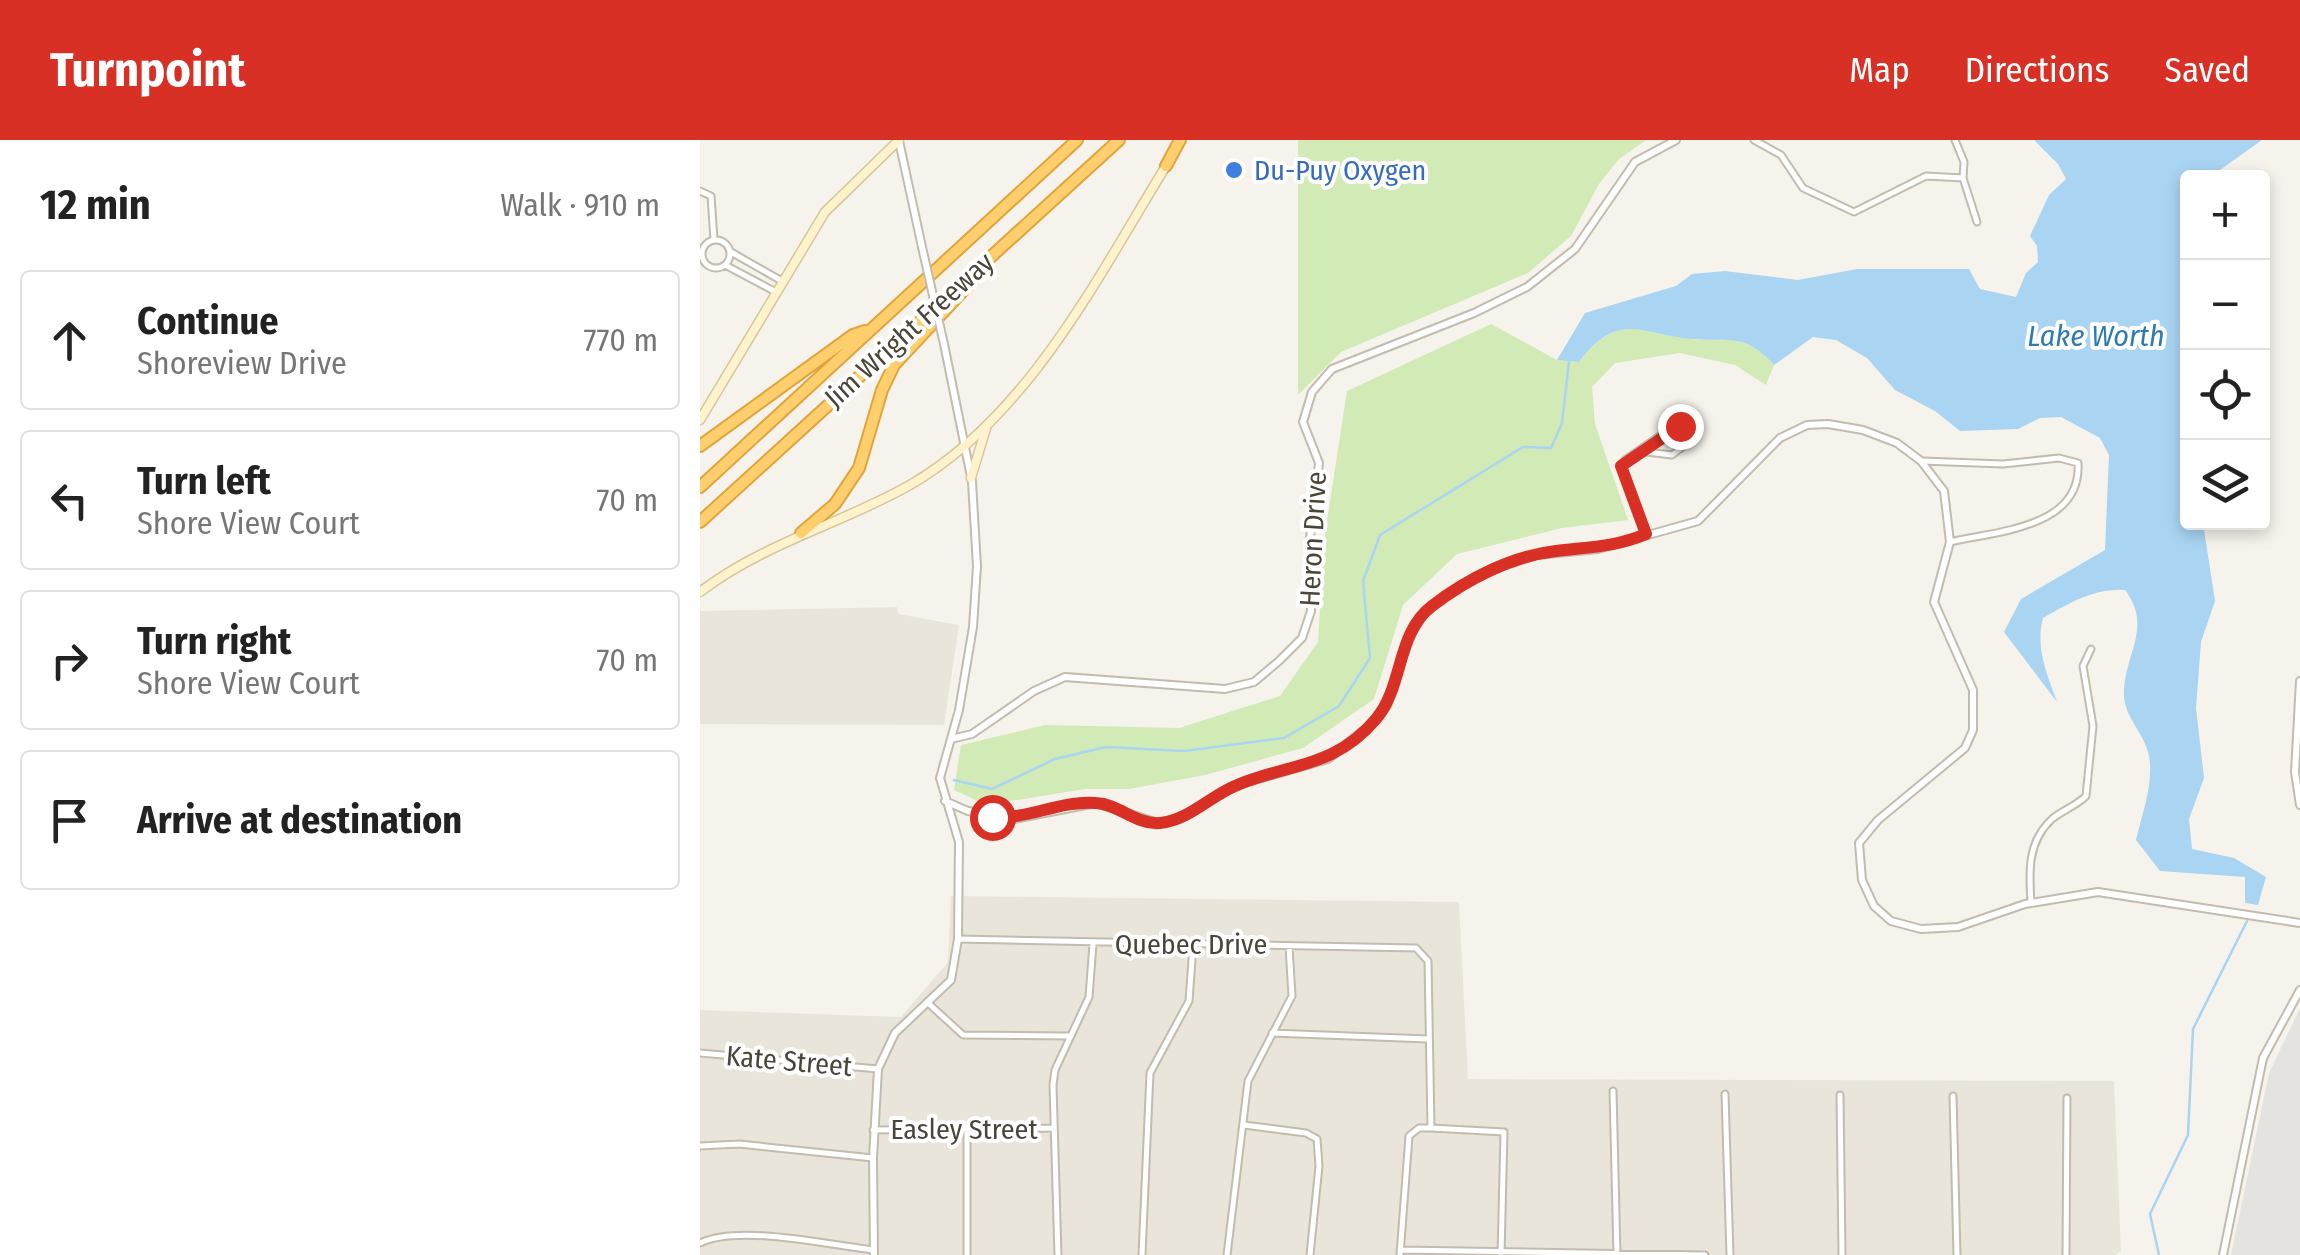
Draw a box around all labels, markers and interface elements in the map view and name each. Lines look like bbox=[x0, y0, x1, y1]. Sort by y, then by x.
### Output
text: Turnpoint bbox=[50, 41, 245, 99]
text: Map bbox=[1849, 49, 1910, 91]
text: Directions bbox=[1965, 49, 2110, 91]
text: Saved bbox=[2165, 49, 2250, 91]
place label: Du-Puy Oxygen bbox=[1254, 154, 1426, 187]
marker: Du-Puy Oxygen bbox=[1223, 159, 1245, 181]
map controls bbox=[2180, 170, 2270, 530]
button: + bbox=[2180, 170, 2270, 260]
text: 12 min bbox=[40, 180, 151, 230]
text: Walk · 910 m bbox=[500, 186, 660, 224]
street label: Jim Wright Freeway bbox=[818, 245, 1001, 414]
button: − bbox=[2180, 260, 2270, 350]
text: Continue bbox=[137, 298, 278, 344]
icon: ahead bbox=[42, 313, 97, 368]
water label: Lake Worth bbox=[2027, 318, 2165, 354]
text: 770 m bbox=[584, 321, 658, 359]
text: Shoreview Drive bbox=[137, 344, 347, 382]
button: locate bbox=[2180, 350, 2270, 440]
route end bbox=[1658, 404, 1704, 450]
button: layers bbox=[2180, 440, 2270, 530]
text: Turn left bbox=[137, 458, 271, 504]
street label: Heron Drive bbox=[1293, 471, 1333, 607]
icon: left bbox=[42, 473, 97, 528]
text: 70 m bbox=[597, 481, 658, 519]
text: Shore View Court bbox=[137, 504, 360, 542]
text: Turn right bbox=[137, 618, 291, 664]
icon: right bbox=[42, 633, 97, 688]
text: 70 m bbox=[597, 641, 658, 679]
text: Shore View Court bbox=[137, 664, 360, 702]
icon: arrive bbox=[42, 793, 97, 848]
route start bbox=[970, 795, 1016, 841]
text: Arrive at destination bbox=[137, 797, 462, 843]
street label: Quebec Drive bbox=[1115, 928, 1267, 961]
street label: Kate Street bbox=[725, 1039, 854, 1083]
street label: Easley Street bbox=[890, 1113, 1038, 1146]

